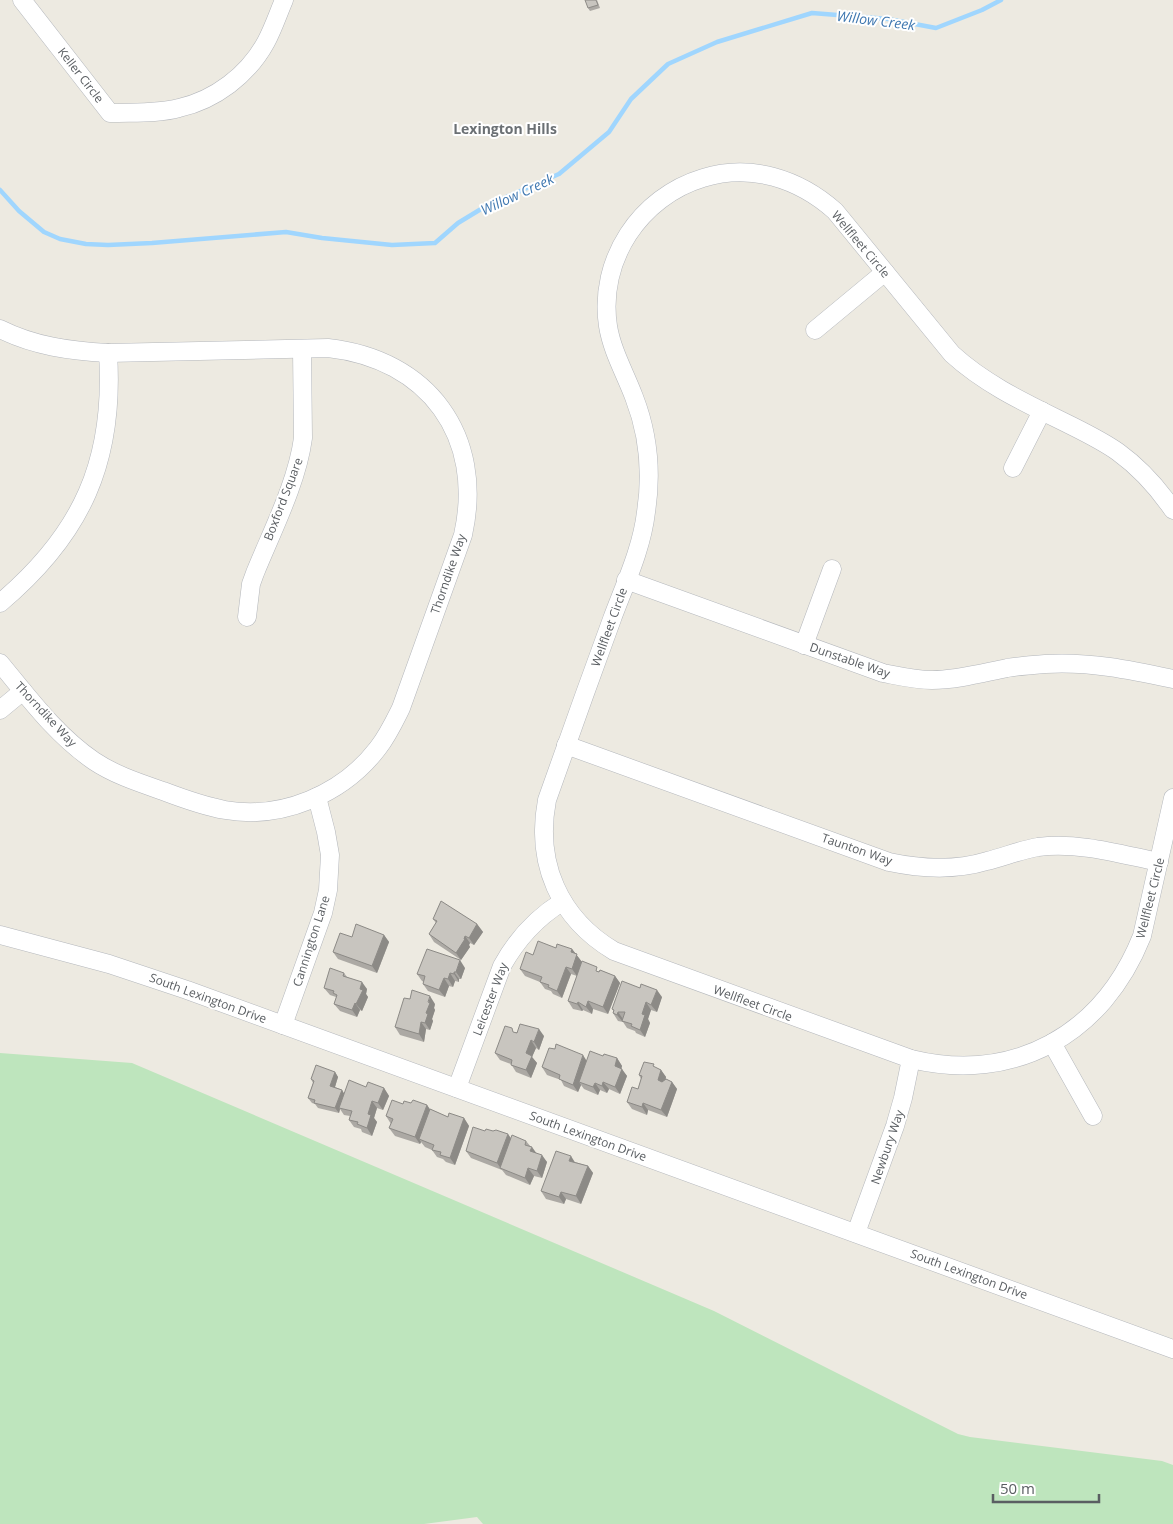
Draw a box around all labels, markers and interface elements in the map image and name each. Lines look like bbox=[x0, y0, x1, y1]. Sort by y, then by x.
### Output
water label: Willow Creek bbox=[836, 6, 917, 34]
street label: Keller Circle bbox=[54, 44, 108, 106]
district label: Lexington Hills bbox=[453, 119, 557, 138]
water label: Willow Creek bbox=[477, 168, 558, 219]
street label: Wellfleet Circle bbox=[828, 207, 894, 281]
street label: Boxford Square bbox=[259, 455, 307, 543]
street label: Thorndike Way bbox=[426, 531, 470, 616]
street label: Wellfleet Circle bbox=[587, 585, 631, 669]
street label: Dunstable Way bbox=[807, 638, 893, 682]
street label: Thorndike Way bbox=[11, 678, 81, 751]
street label: Taunton Way bbox=[819, 829, 896, 869]
street label: Wellfleet Circle bbox=[1132, 856, 1168, 940]
street label: Cannington Lane bbox=[288, 893, 334, 989]
street label: Leicester Way bbox=[468, 959, 512, 1038]
street label: South Lexington Drive bbox=[147, 969, 269, 1027]
street label: Wellfleet Circle bbox=[711, 981, 795, 1025]
street label: South Lexington Drive bbox=[527, 1107, 649, 1165]
street label: Newbury Way bbox=[866, 1107, 908, 1186]
street label: South Lexington Drive bbox=[908, 1245, 1030, 1303]
scale bar bbox=[993, 1472, 1099, 1504]
text: 50 m bbox=[1000, 1478, 1035, 1498]

